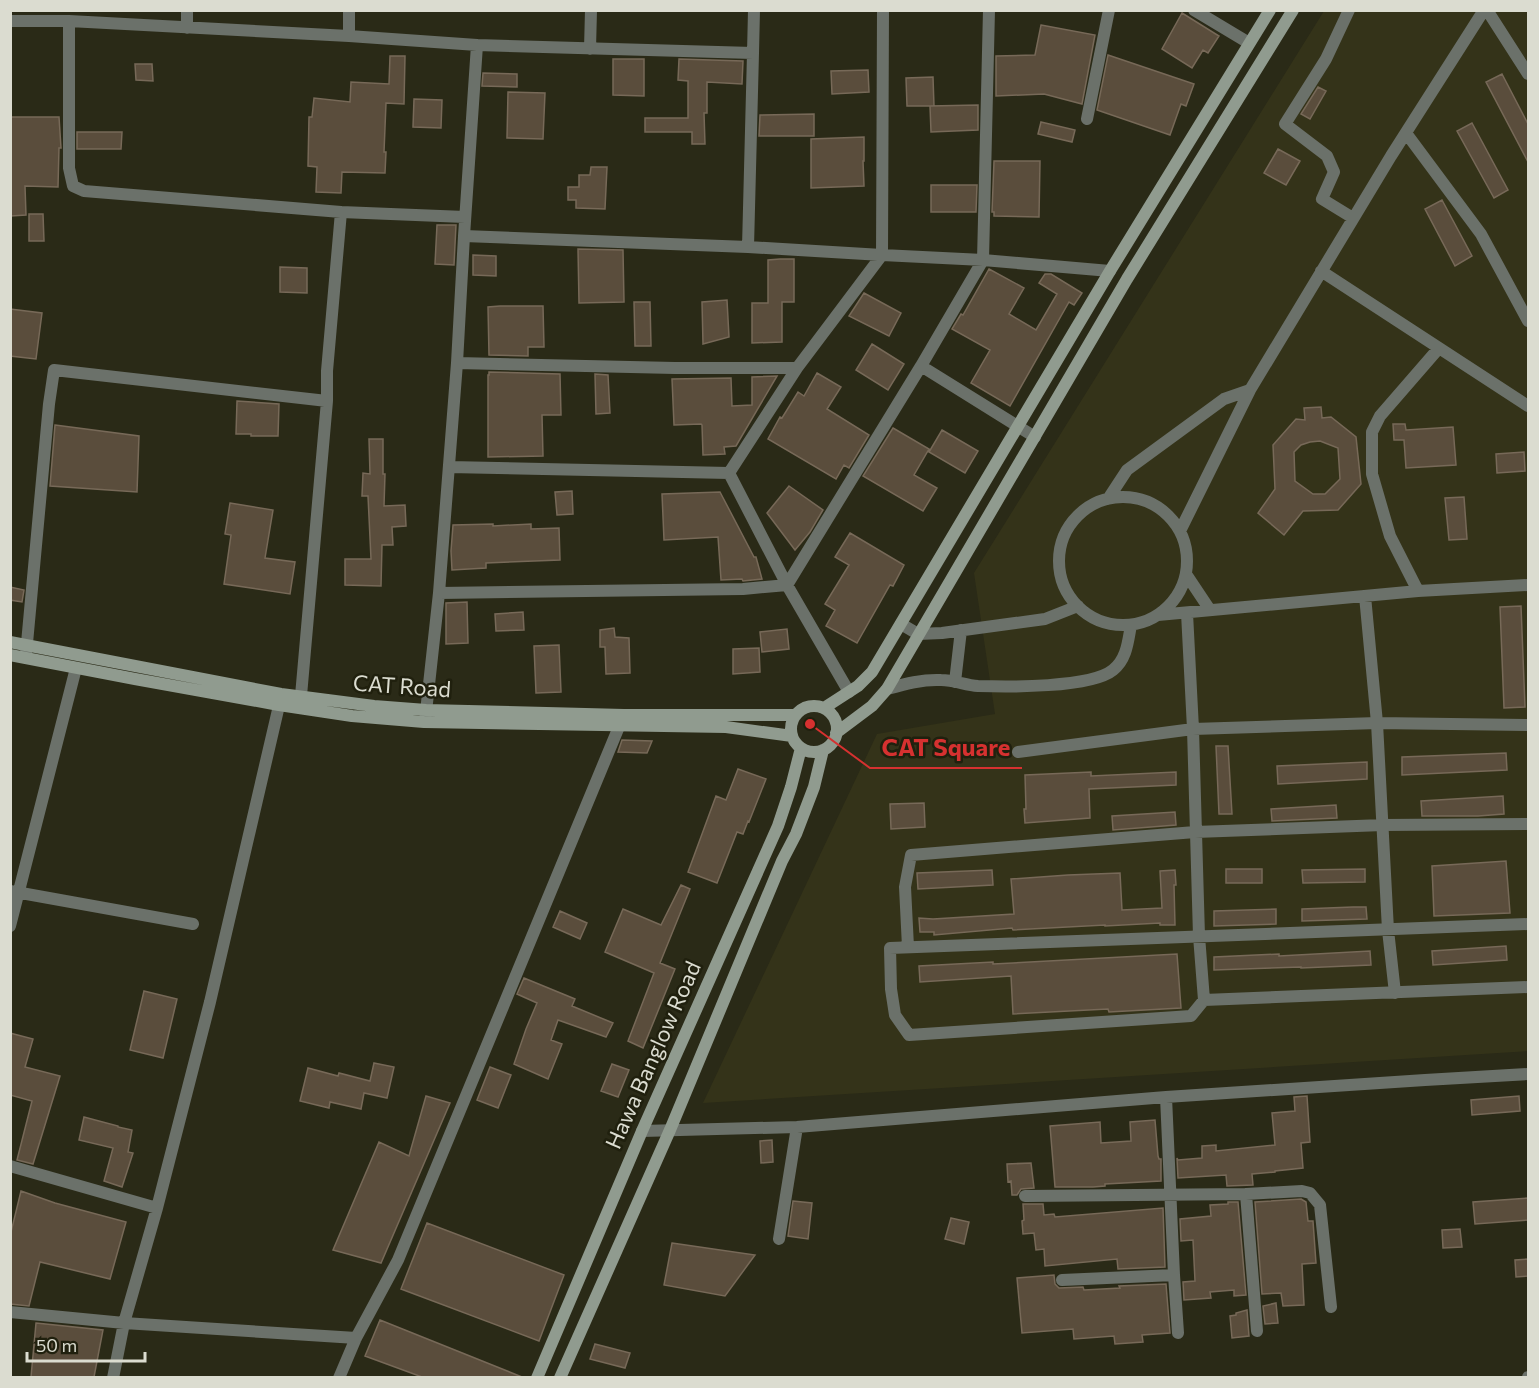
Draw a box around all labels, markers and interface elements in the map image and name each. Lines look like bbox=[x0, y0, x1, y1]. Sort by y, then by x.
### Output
street label: CAT Road bbox=[352, 669, 452, 702]
callout: CAT Square bbox=[870, 726, 1022, 768]
text: CAT Square bbox=[882, 732, 1010, 761]
street label: Hawa Banglow Road bbox=[599, 957, 706, 1153]
scale bar bbox=[27, 1325, 146, 1363]
text: 50 m bbox=[36, 1334, 77, 1356]

